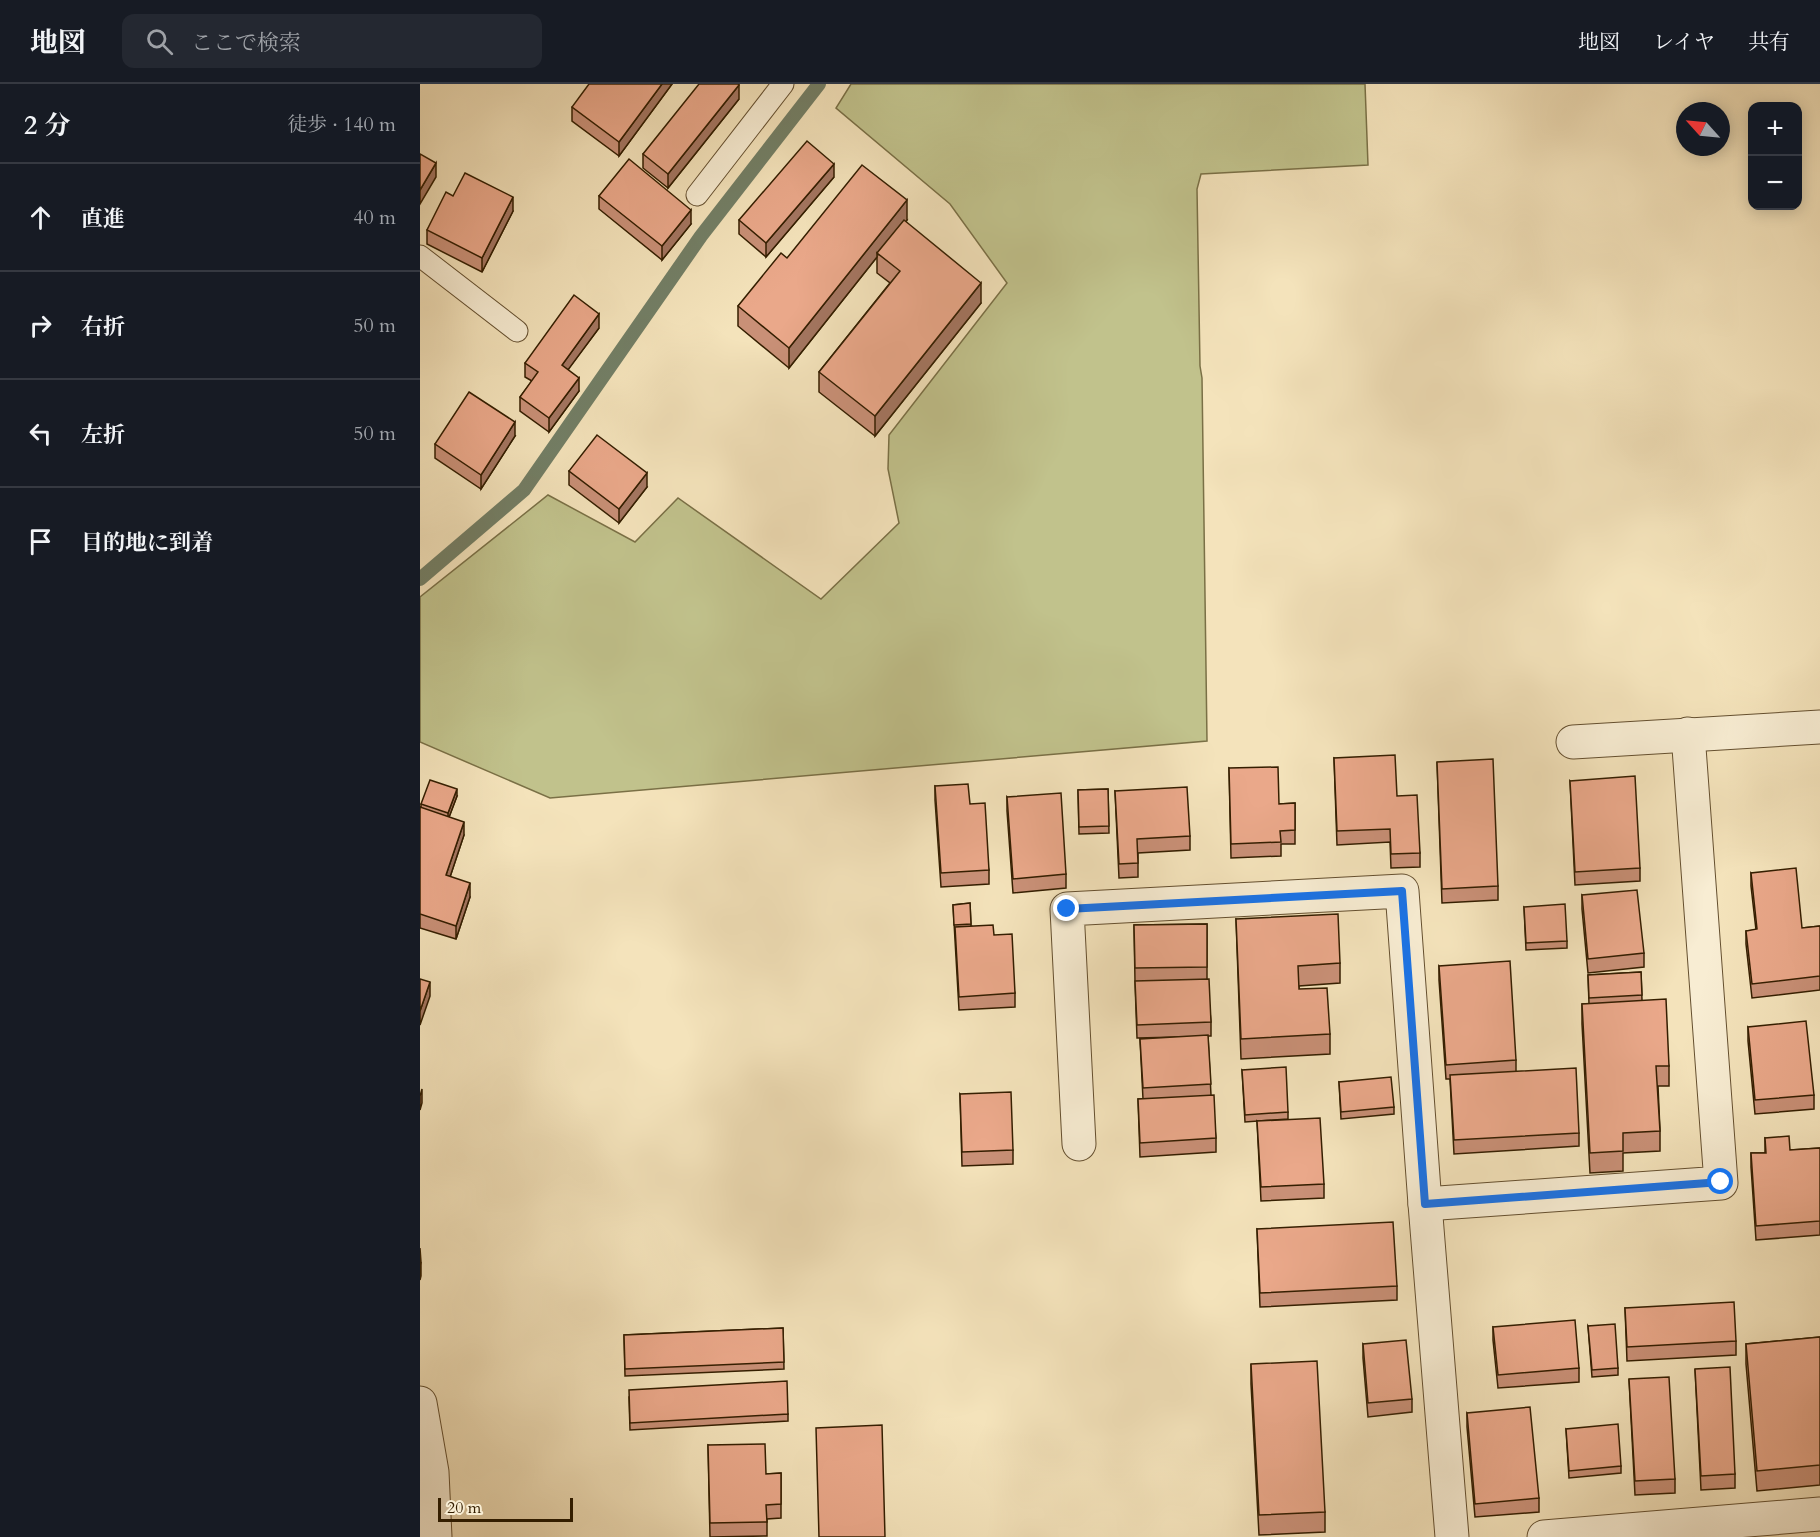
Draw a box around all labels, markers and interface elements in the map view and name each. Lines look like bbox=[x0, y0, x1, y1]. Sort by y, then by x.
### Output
search box bbox=[122, 14, 542, 68]
text: 地図 bbox=[30, 24, 86, 62]
icon: search bbox=[143, 25, 176, 58]
text: ここで検索 bbox=[191, 28, 301, 58]
text: 地図 bbox=[1578, 28, 1620, 57]
text: レイヤ bbox=[1653, 28, 1715, 57]
text: 共有 bbox=[1748, 28, 1790, 57]
north arrow bbox=[1676, 102, 1730, 156]
map controls bbox=[1748, 102, 1802, 210]
button: + bbox=[1748, 102, 1802, 156]
text: 2 分 bbox=[24, 108, 70, 143]
text: 徒歩 · 140 m bbox=[287, 111, 396, 138]
button: − bbox=[1748, 156, 1802, 210]
icon: ahead bbox=[24, 201, 57, 234]
text: 直進 bbox=[81, 204, 125, 234]
text: 40 m bbox=[353, 204, 396, 231]
icon: right bbox=[24, 309, 57, 342]
text: 右折 bbox=[81, 312, 125, 342]
text: 50 m bbox=[353, 312, 396, 339]
icon: left bbox=[24, 417, 57, 450]
text: 左折 bbox=[81, 420, 125, 450]
text: 50 m bbox=[353, 420, 396, 447]
icon: arrive bbox=[24, 525, 57, 558]
text: 目的地に到着 bbox=[81, 528, 213, 558]
route end bbox=[1053, 895, 1079, 921]
route start bbox=[1707, 1168, 1733, 1194]
scale bar bbox=[438, 1495, 573, 1522]
text: 20 m bbox=[447, 1497, 481, 1519]

